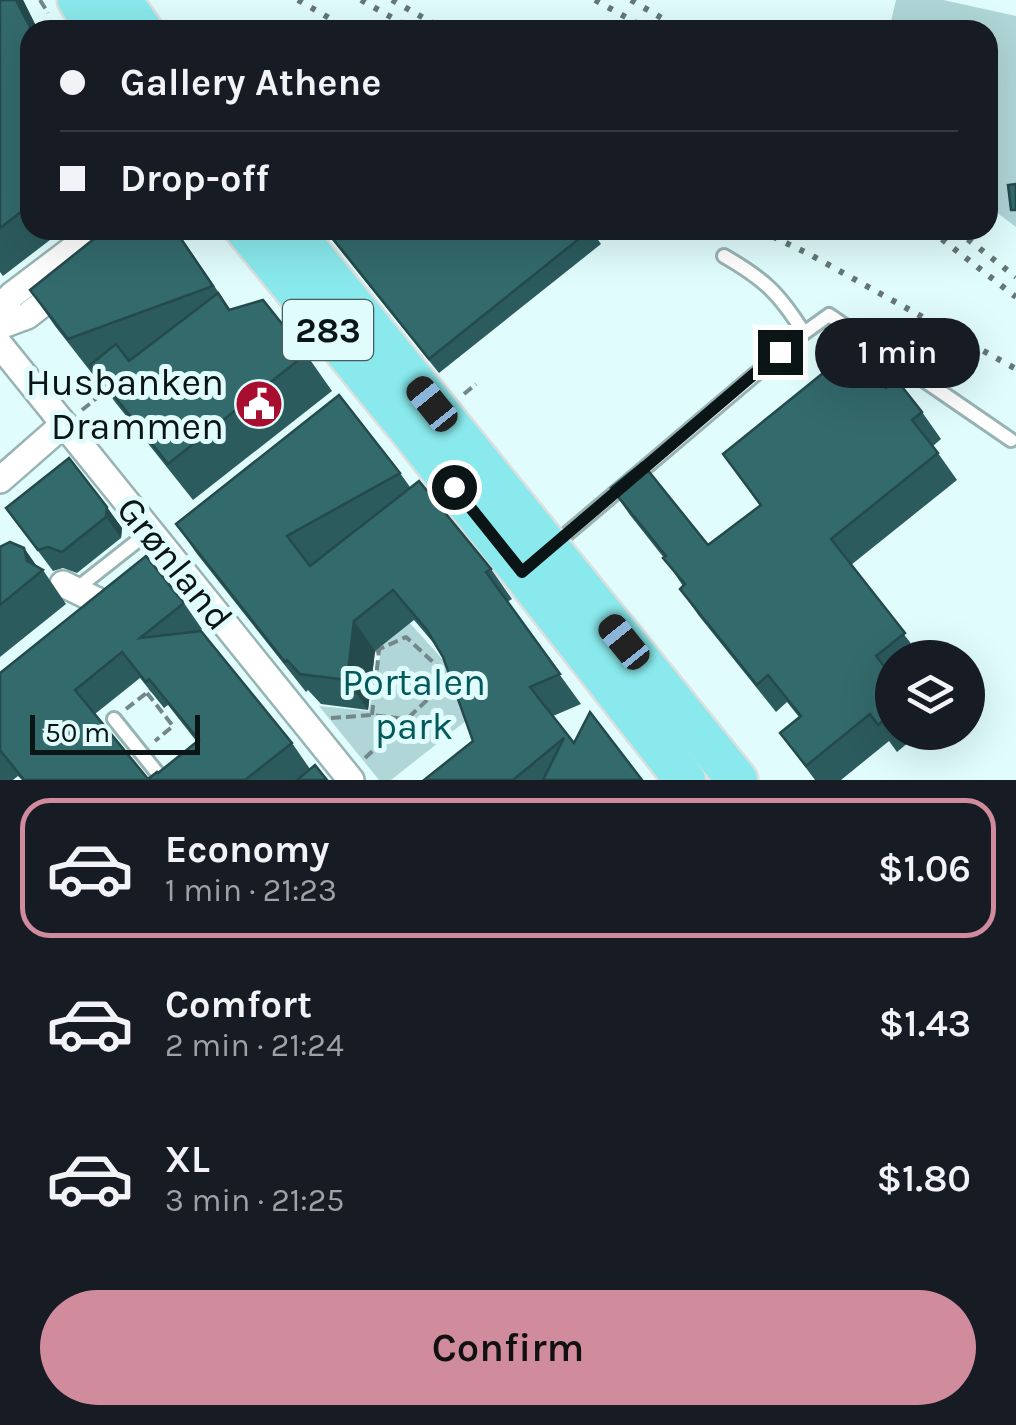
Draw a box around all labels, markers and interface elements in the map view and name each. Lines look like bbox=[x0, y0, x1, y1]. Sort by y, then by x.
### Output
text: Gallery Athene bbox=[120, 60, 381, 105]
text: Drop-off bbox=[120, 156, 269, 201]
road number: 283 bbox=[283, 300, 373, 360]
callout: 1 min bbox=[815, 317, 980, 387]
route end bbox=[758, 330, 803, 375]
text: 1 min bbox=[858, 334, 937, 371]
place label: Husbanken Drammen bbox=[25, 360, 224, 449]
car bbox=[401, 371, 463, 437]
public building icon: Husbanken Drammen bbox=[233, 378, 285, 430]
route start bbox=[432, 465, 477, 510]
street label: Grønland bbox=[107, 487, 242, 639]
car bbox=[593, 609, 655, 675]
map controls bbox=[875, 640, 985, 750]
button: layers bbox=[875, 640, 985, 750]
park label: Portalen park bbox=[342, 660, 486, 749]
scale bar bbox=[30, 710, 200, 754]
text: 50 m bbox=[45, 716, 110, 749]
icon: car bbox=[45, 823, 135, 913]
text: Economy bbox=[165, 827, 329, 872]
text: $1.06 bbox=[878, 846, 971, 891]
text: 1 min · 21:23 bbox=[165, 872, 337, 909]
icon: car bbox=[45, 978, 135, 1068]
text: Comfort bbox=[165, 982, 312, 1027]
text: $1.43 bbox=[879, 1001, 971, 1046]
text: 2 min · 21:24 bbox=[165, 1027, 344, 1064]
icon: car bbox=[45, 1133, 135, 1223]
text: XL bbox=[165, 1137, 210, 1182]
text: $1.80 bbox=[876, 1156, 971, 1201]
text: 3 min · 21:25 bbox=[165, 1182, 344, 1219]
button: Confirm bbox=[40, 1290, 976, 1405]

